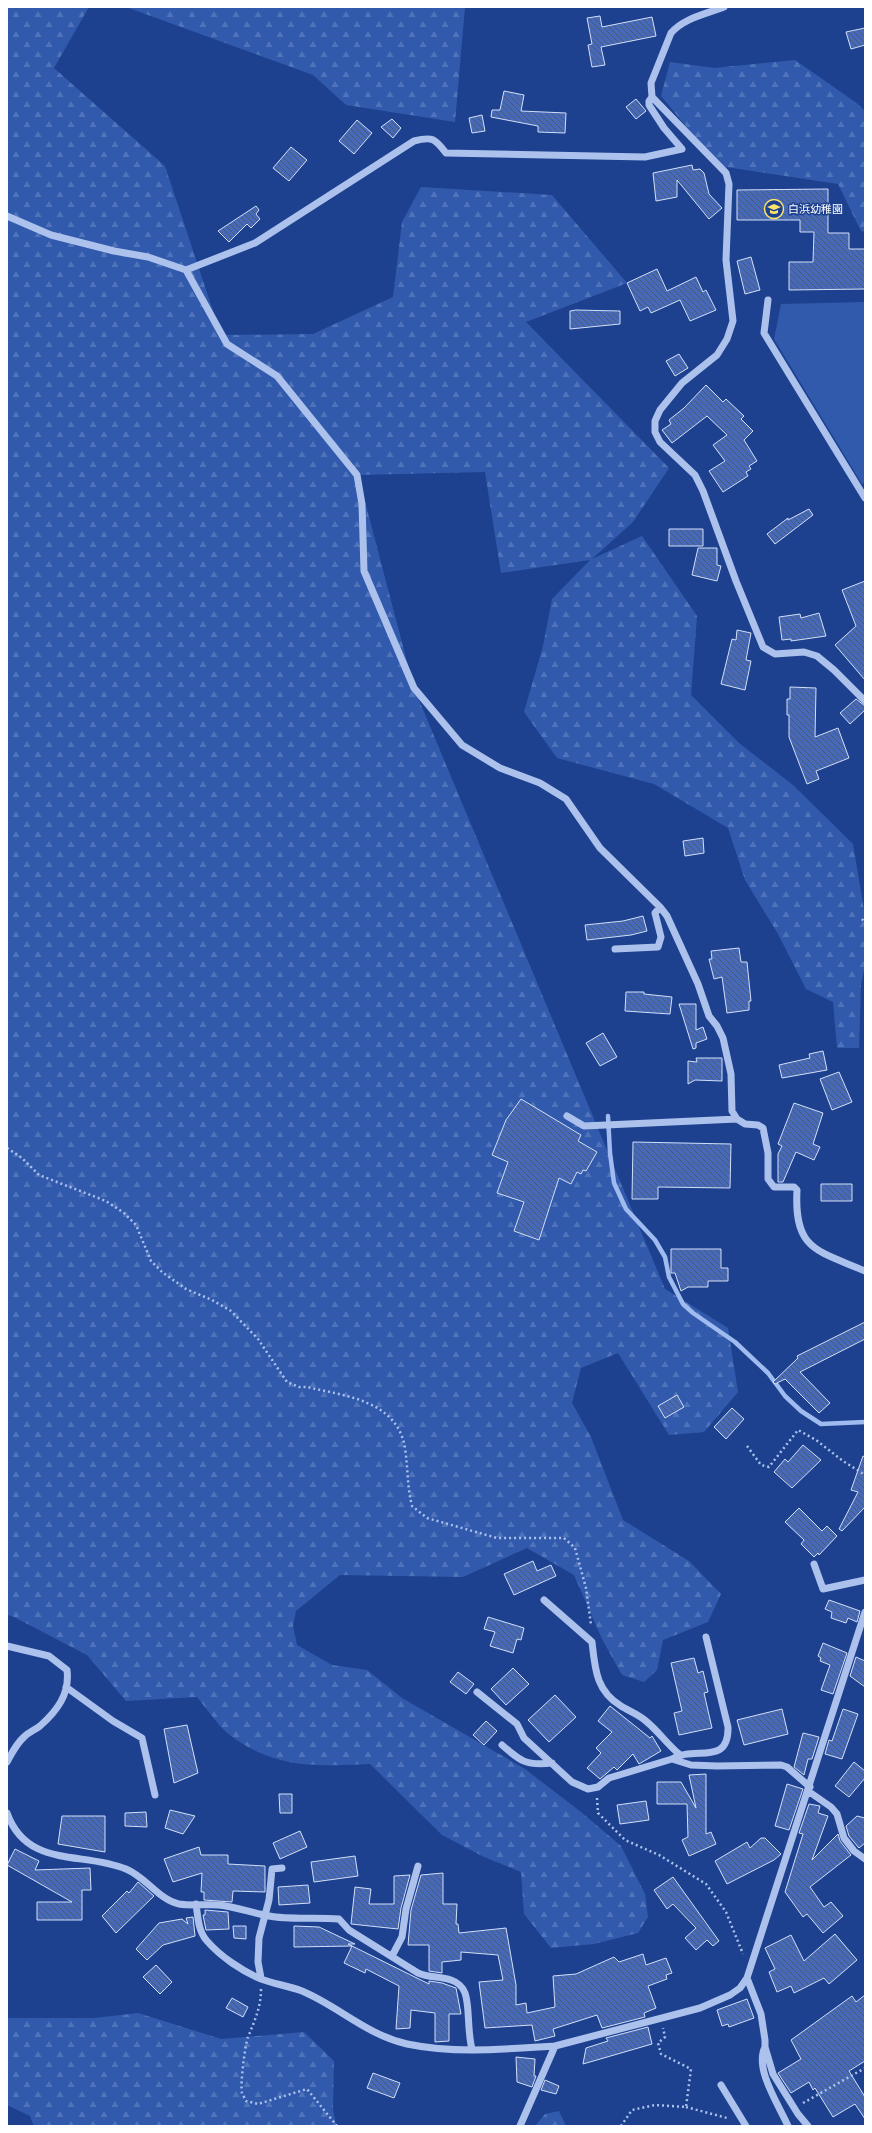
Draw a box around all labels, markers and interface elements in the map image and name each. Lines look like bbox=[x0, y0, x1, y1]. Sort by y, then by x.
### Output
school or university icon: 白浜幼稚園 bbox=[763, 198, 785, 220]
place label: 白浜幼稚園 bbox=[788, 202, 843, 216]

